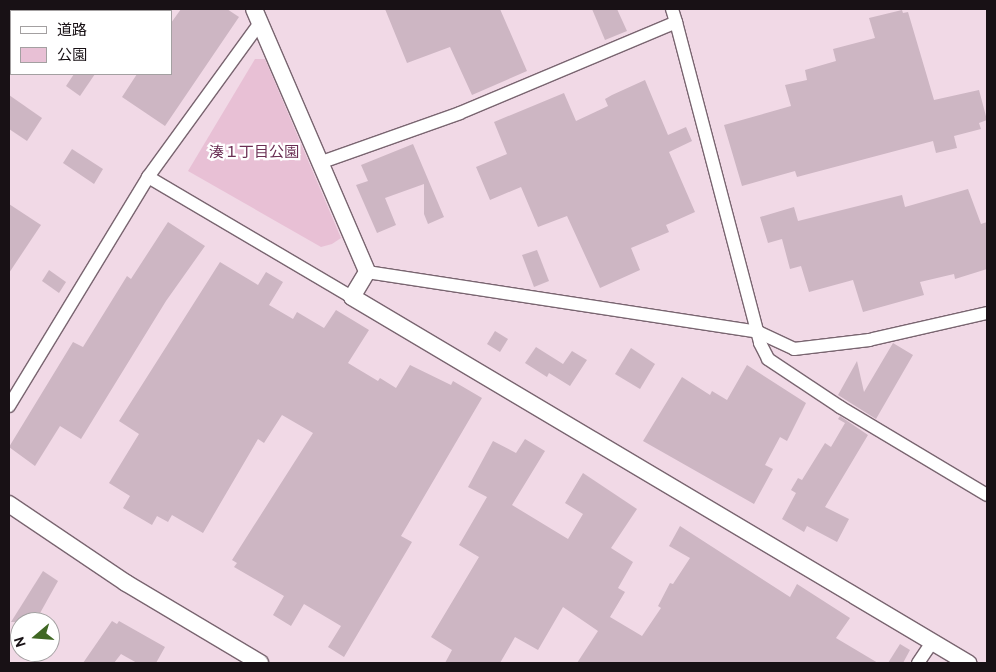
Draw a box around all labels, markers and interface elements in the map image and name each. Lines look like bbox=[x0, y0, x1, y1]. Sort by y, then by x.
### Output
legend bbox=[10, 10, 172, 75]
text: 道路 bbox=[57, 22, 87, 41]
text: 公園 bbox=[57, 47, 87, 66]
park label: 湊１丁目公園 bbox=[209, 145, 299, 163]
north arrow bbox=[10, 612, 60, 662]
text: N bbox=[12, 634, 31, 649]

